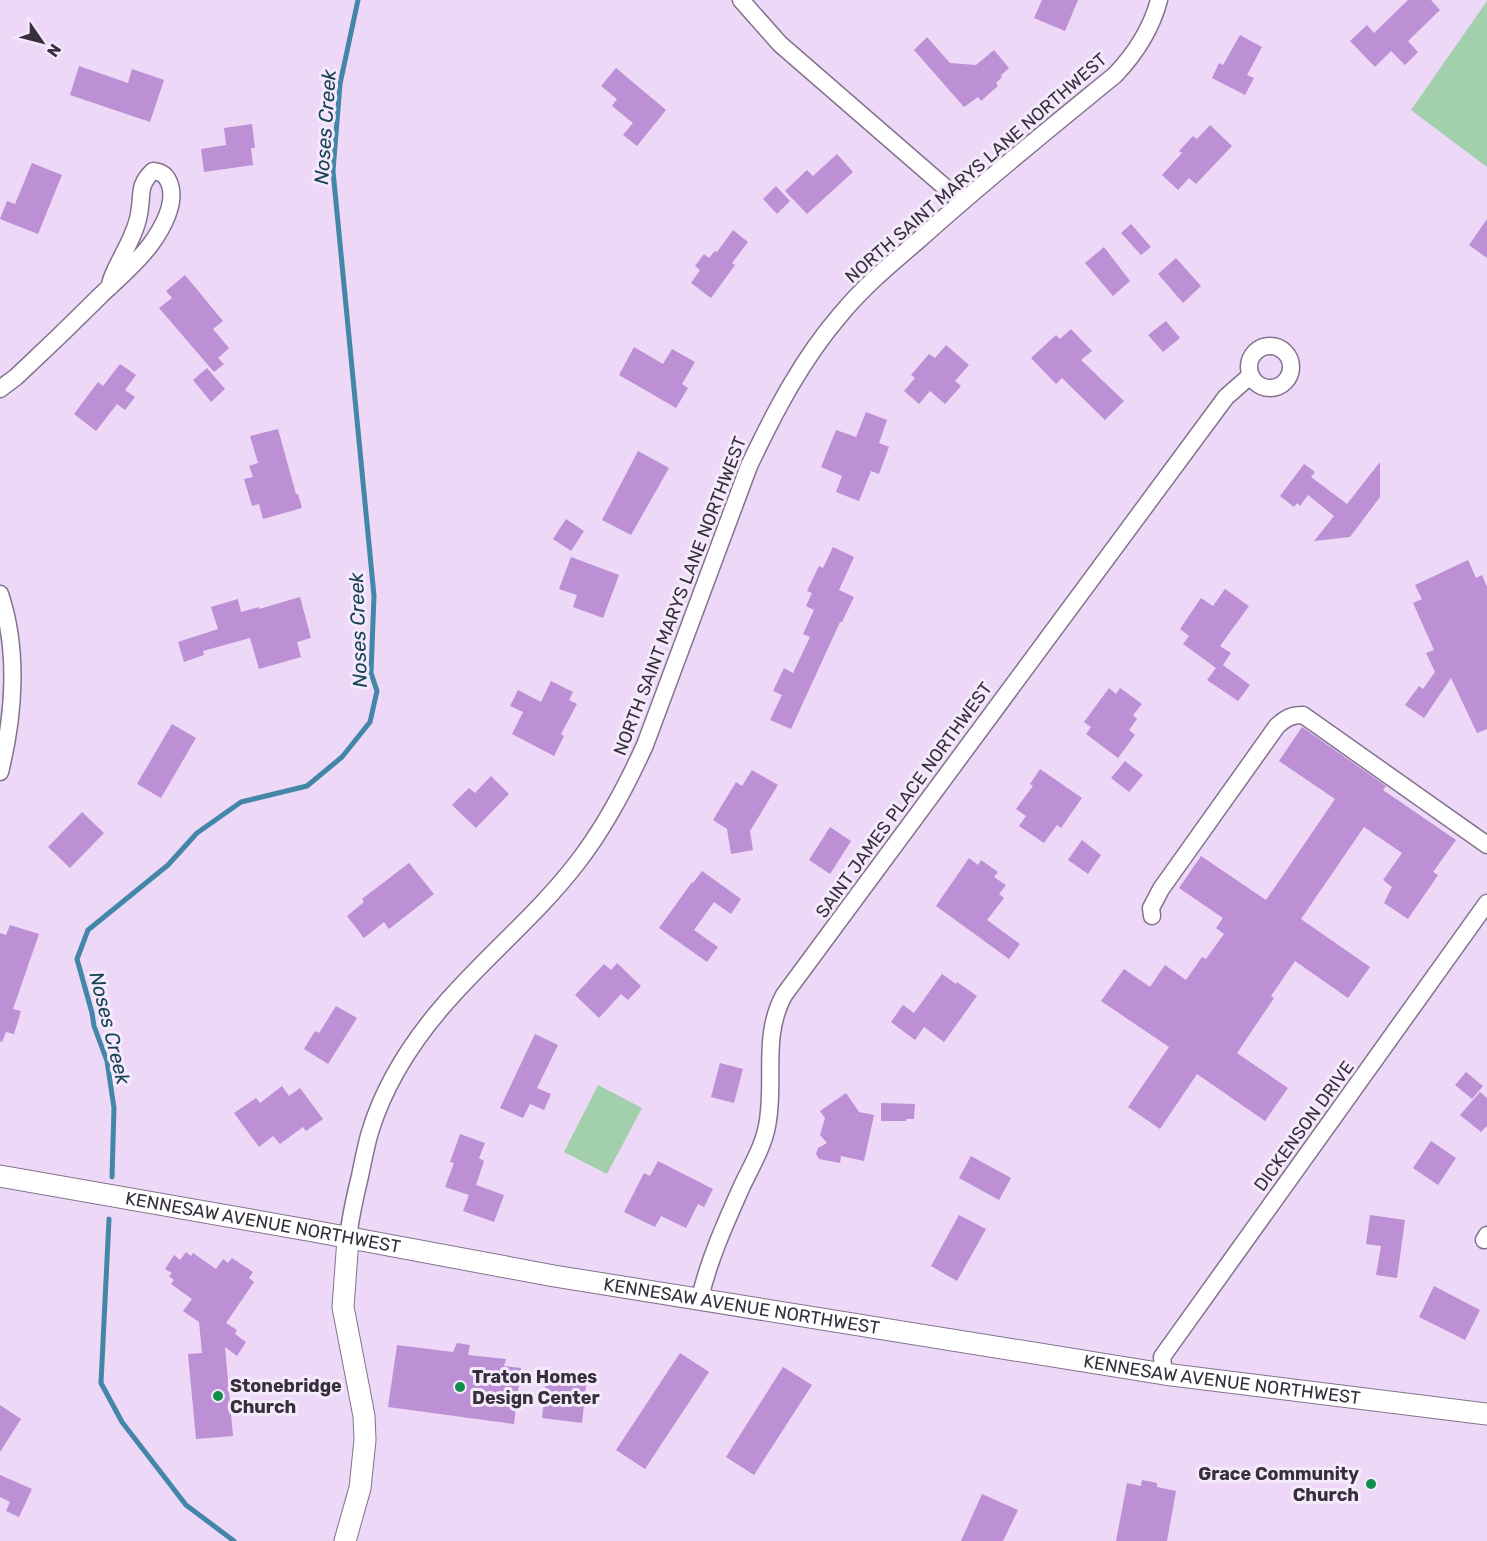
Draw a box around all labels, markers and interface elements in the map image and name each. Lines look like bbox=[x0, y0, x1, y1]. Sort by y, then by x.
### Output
north arrow bbox=[12, 12, 72, 72]
text: N bbox=[43, 40, 65, 60]
street label: NORTH SAINT MARYS LANE NORTHWEST bbox=[841, 48, 1111, 288]
water label: Noses Creek bbox=[309, 68, 341, 185]
street label: NORTH SAINT MARYS LANE NORTHWEST bbox=[609, 433, 751, 759]
water label: Noses Creek bbox=[344, 571, 372, 688]
street label: SAINT JAMES PLACE NORTHWEST bbox=[811, 678, 997, 922]
water label: Noses Creek bbox=[84, 969, 136, 1088]
street label: DICKENSON DRIVE bbox=[1249, 1057, 1359, 1195]
street label: KENNESAW AVENUE NORTHWEST bbox=[124, 1187, 402, 1258]
street label: KENNESAW AVENUE NORTHWEST bbox=[602, 1273, 881, 1339]
street label: KENNESAW AVENUE NORTHWEST bbox=[1082, 1350, 1362, 1409]
place label: Traton Homes Design Center bbox=[472, 1366, 600, 1409]
place label: Stonebridge Church bbox=[230, 1375, 342, 1418]
marker: Traton Homes Design Center bbox=[453, 1380, 467, 1394]
marker: Stonebridge Church bbox=[211, 1389, 225, 1403]
place label: Grace Community Church bbox=[1198, 1463, 1359, 1506]
marker: Grace Community Church bbox=[1364, 1477, 1378, 1491]

